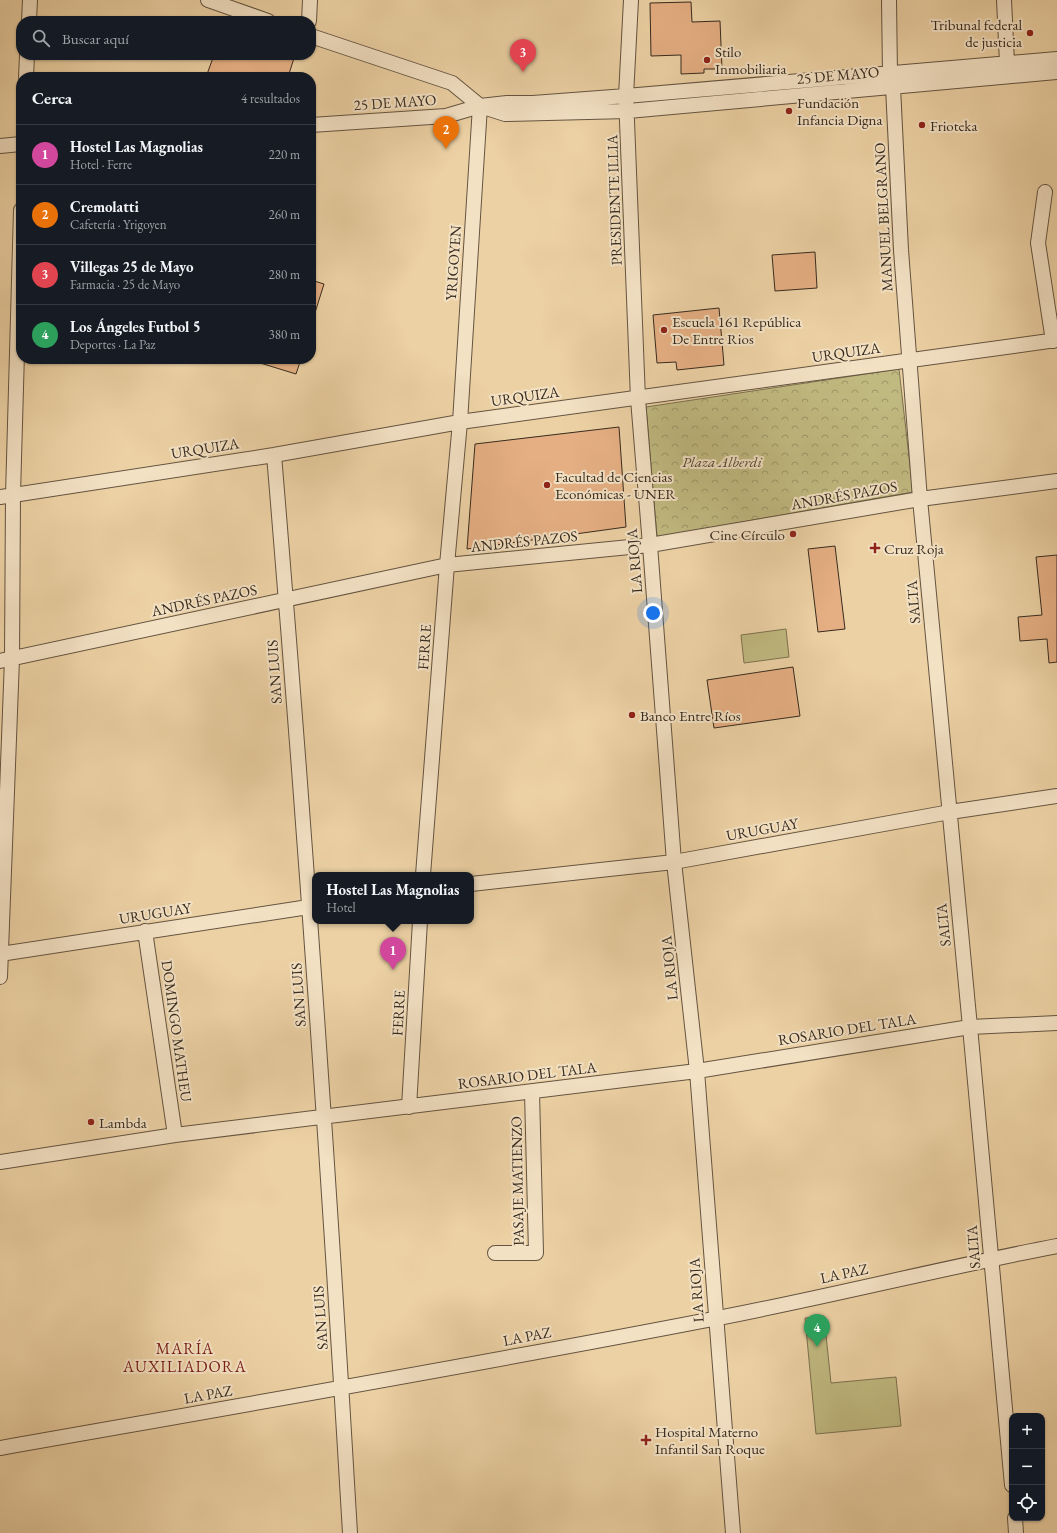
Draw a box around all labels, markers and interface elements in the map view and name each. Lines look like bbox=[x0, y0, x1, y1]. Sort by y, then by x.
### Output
place label: Tribunal federal de justicia bbox=[930, 15, 1022, 51]
search box bbox=[16, 16, 316, 60]
icon: search bbox=[30, 27, 52, 49]
marker: Tribunal federal de justicia bbox=[1025, 28, 1035, 38]
text: Buscar aquí bbox=[62, 29, 129, 48]
pin: 3 bbox=[510, 39, 536, 72]
place label: Stilo Inmobiliaria bbox=[715, 42, 786, 78]
marker: Stilo Inmobiliaria bbox=[702, 55, 712, 65]
street label: 25 DE MAYO bbox=[796, 62, 880, 88]
text: Cerca bbox=[32, 87, 72, 109]
text: 4 resultados bbox=[241, 90, 300, 107]
street label: 25 DE MAYO bbox=[353, 90, 437, 114]
place label: Fundación Infancia Digna bbox=[797, 93, 883, 129]
marker: Fundación Infancia Digna bbox=[784, 106, 794, 116]
pin: 2 bbox=[433, 116, 459, 149]
place label: Frioteka bbox=[930, 116, 977, 135]
marker: Frioteka bbox=[917, 120, 927, 130]
street label: PRESIDENTE ILLIA bbox=[602, 134, 626, 266]
text: Hostel Las Magnolias bbox=[70, 137, 203, 156]
street label: MANUEL BELGRANO bbox=[870, 142, 896, 292]
text: 1 bbox=[42, 146, 48, 163]
text: 220 m bbox=[269, 146, 300, 163]
text: Hotel · Ferre bbox=[70, 156, 132, 173]
text: Cremolatti bbox=[70, 197, 139, 216]
text: 2 bbox=[42, 206, 48, 223]
text: 260 m bbox=[269, 206, 300, 223]
text: Cafetería · Yrigoyen bbox=[70, 216, 167, 233]
street label: YRIGOYEN bbox=[441, 225, 465, 301]
text: Villegas 25 de Mayo bbox=[70, 257, 194, 276]
text: 3 bbox=[42, 266, 48, 283]
text: 280 m bbox=[269, 266, 300, 283]
text: Farmacia · 25 de Mayo bbox=[70, 276, 180, 293]
place label: Escuela 161 República De Entre Rios bbox=[672, 312, 801, 348]
text: Los Ángeles Futbol 5 bbox=[70, 317, 201, 336]
marker: Escuela 161 República De Entre Rios bbox=[659, 325, 669, 335]
text: 4 bbox=[42, 326, 48, 343]
text: 380 m bbox=[269, 326, 300, 343]
text: Deportes · La Paz bbox=[70, 336, 155, 353]
street label: URQUIZA bbox=[811, 338, 882, 366]
street label: URQUIZA bbox=[490, 382, 561, 410]
street label: URQUIZA bbox=[170, 433, 241, 463]
park label: Plaza Alberdi bbox=[682, 452, 763, 471]
place label: Facultad de Ciencias Económicas - UNER bbox=[555, 467, 676, 503]
street label: ANDRÉS PAZOS bbox=[788, 476, 899, 514]
marker: Facultad de Ciencias Económicas - UNER bbox=[542, 480, 552, 490]
place label: Cine Círculo bbox=[710, 525, 785, 544]
street label: ANDRÉS PAZOS bbox=[469, 526, 578, 556]
street label: LA RIOJA bbox=[622, 527, 646, 594]
marker: Cine Círculo bbox=[788, 529, 798, 539]
place label: Cruz Roja bbox=[884, 539, 944, 558]
marker: Cruz Roja bbox=[869, 542, 881, 554]
street label: SALTA bbox=[902, 579, 924, 624]
street label: ANDRÉS PAZOS bbox=[148, 580, 259, 621]
your location bbox=[643, 603, 663, 623]
street label: FERRE bbox=[413, 623, 435, 671]
street label: SAN LUIS bbox=[262, 639, 286, 705]
place label: Banco Entre Ríos bbox=[640, 706, 741, 725]
marker: Banco Entre Ríos bbox=[627, 710, 637, 720]
street label: URUGUAY bbox=[725, 813, 801, 845]
popup bbox=[312, 872, 474, 924]
text: Hostel Las Magnolias bbox=[327, 880, 460, 899]
street label: URUGUAY bbox=[118, 898, 194, 928]
text: Hotel bbox=[327, 899, 356, 916]
street label: SALTA bbox=[931, 902, 955, 948]
street label: LA RIOJA bbox=[656, 934, 682, 1001]
pin: 1 bbox=[380, 937, 406, 970]
street label: DOMINGO MATHEU bbox=[158, 959, 196, 1103]
street label: SAN LUIS bbox=[286, 962, 310, 1028]
street label: FERRE bbox=[387, 989, 409, 1036]
street label: ROSARIO DEL TALA bbox=[777, 1009, 918, 1049]
street label: ROSARIO DEL TALA bbox=[457, 1057, 598, 1093]
place label: Lambda bbox=[99, 1113, 147, 1132]
street label: PASAJE MATIENZO bbox=[506, 1116, 528, 1246]
marker: Lambda bbox=[86, 1117, 96, 1127]
street label: SALTA bbox=[962, 1224, 984, 1269]
street label: LA RIOJA bbox=[684, 1256, 708, 1323]
street label: LA PAZ bbox=[818, 1259, 870, 1287]
street label: SAN LUIS bbox=[308, 1285, 332, 1351]
pin: 4 bbox=[804, 1314, 830, 1347]
street label: LA PAZ bbox=[501, 1322, 553, 1350]
district label: MARÍA AUXILIADORA bbox=[122, 1338, 247, 1377]
street label: LA PAZ bbox=[182, 1380, 234, 1408]
map controls bbox=[1009, 1413, 1045, 1521]
button: + bbox=[1009, 1413, 1045, 1449]
place label: Hospital Materno Infantil San Roque bbox=[655, 1422, 765, 1458]
marker: Hospital Materno Infantil San Roque bbox=[640, 1434, 652, 1446]
button: − bbox=[1009, 1449, 1045, 1485]
button: locate bbox=[1009, 1485, 1045, 1521]

